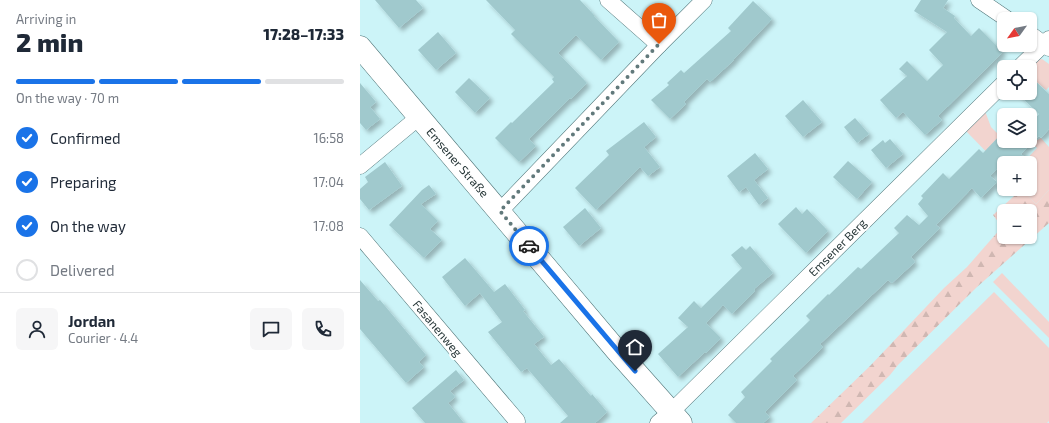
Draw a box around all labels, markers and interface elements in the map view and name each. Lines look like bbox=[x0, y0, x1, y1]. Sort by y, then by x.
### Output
pin bbox=[642, 3, 676, 44]
icon: bag bbox=[648, 9, 670, 31]
text: Arriving in bbox=[16, 11, 76, 27]
north arrow bbox=[997, 12, 1037, 52]
map controls bbox=[997, 12, 1037, 244]
text: 17:28–17:33 bbox=[263, 25, 344, 43]
text: 2 min bbox=[16, 26, 83, 57]
button: locate bbox=[997, 60, 1037, 100]
text: On the way · 70 m bbox=[16, 90, 119, 106]
button: layers bbox=[997, 108, 1037, 148]
street label: Emsener Straße bbox=[424, 124, 492, 200]
icon: check bbox=[16, 127, 38, 149]
text: Confirmed bbox=[50, 129, 121, 147]
text: 16:58 bbox=[313, 130, 344, 146]
button: + bbox=[997, 156, 1037, 196]
icon: check bbox=[16, 171, 38, 193]
text: Preparing bbox=[50, 173, 116, 191]
text: 17:04 bbox=[313, 174, 344, 190]
button: − bbox=[997, 204, 1037, 244]
icon: check bbox=[16, 215, 38, 237]
street label: Emsener Berg bbox=[805, 215, 869, 279]
text: On the way bbox=[50, 217, 126, 235]
text: 17:08 bbox=[313, 218, 344, 234]
courier bbox=[509, 226, 549, 266]
icon: car bbox=[518, 235, 540, 257]
text: Delivered bbox=[50, 261, 115, 279]
street label: Fasanenweg bbox=[411, 297, 466, 359]
button: person bbox=[16, 308, 58, 350]
button: chat bbox=[250, 308, 292, 350]
button: phone bbox=[302, 308, 344, 350]
text: Jordan bbox=[68, 312, 115, 330]
text: Courier · 4.4 bbox=[68, 330, 138, 346]
pin bbox=[618, 330, 652, 371]
icon: home bbox=[624, 336, 646, 358]

